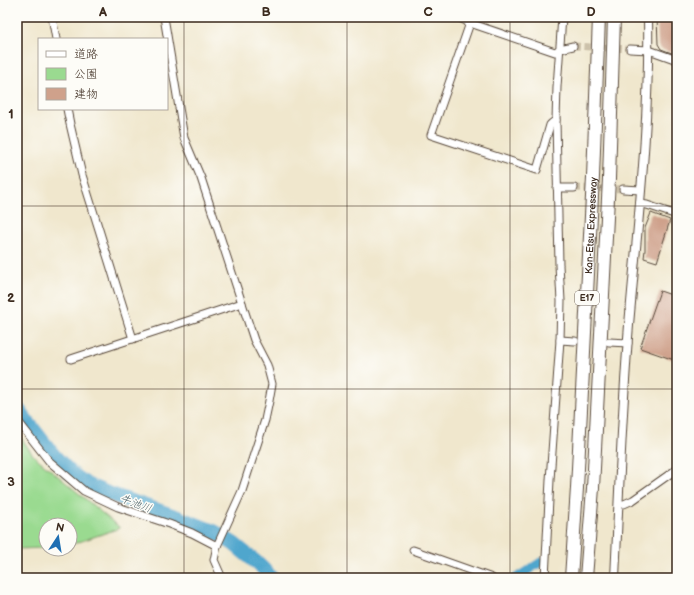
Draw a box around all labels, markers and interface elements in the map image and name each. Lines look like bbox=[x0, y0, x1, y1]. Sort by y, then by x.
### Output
text: A bbox=[98, 4, 107, 20]
text: B bbox=[261, 4, 271, 20]
text: C bbox=[423, 4, 433, 20]
text: D bbox=[586, 4, 596, 20]
legend bbox=[38, 38, 168, 110]
text: 道路 bbox=[74, 47, 98, 62]
text: 公園 bbox=[74, 67, 98, 82]
text: 建物 bbox=[74, 87, 98, 102]
text: 1 bbox=[8, 106, 14, 122]
street label: Kan-Etsu Expressway bbox=[583, 176, 600, 274]
text: 2 bbox=[7, 290, 15, 306]
road number: E17 bbox=[575, 291, 599, 305]
text: 3 bbox=[7, 474, 15, 490]
water label: 牛池川 bbox=[118, 492, 154, 515]
north arrow bbox=[38, 517, 78, 557]
text: N bbox=[55, 520, 65, 535]

